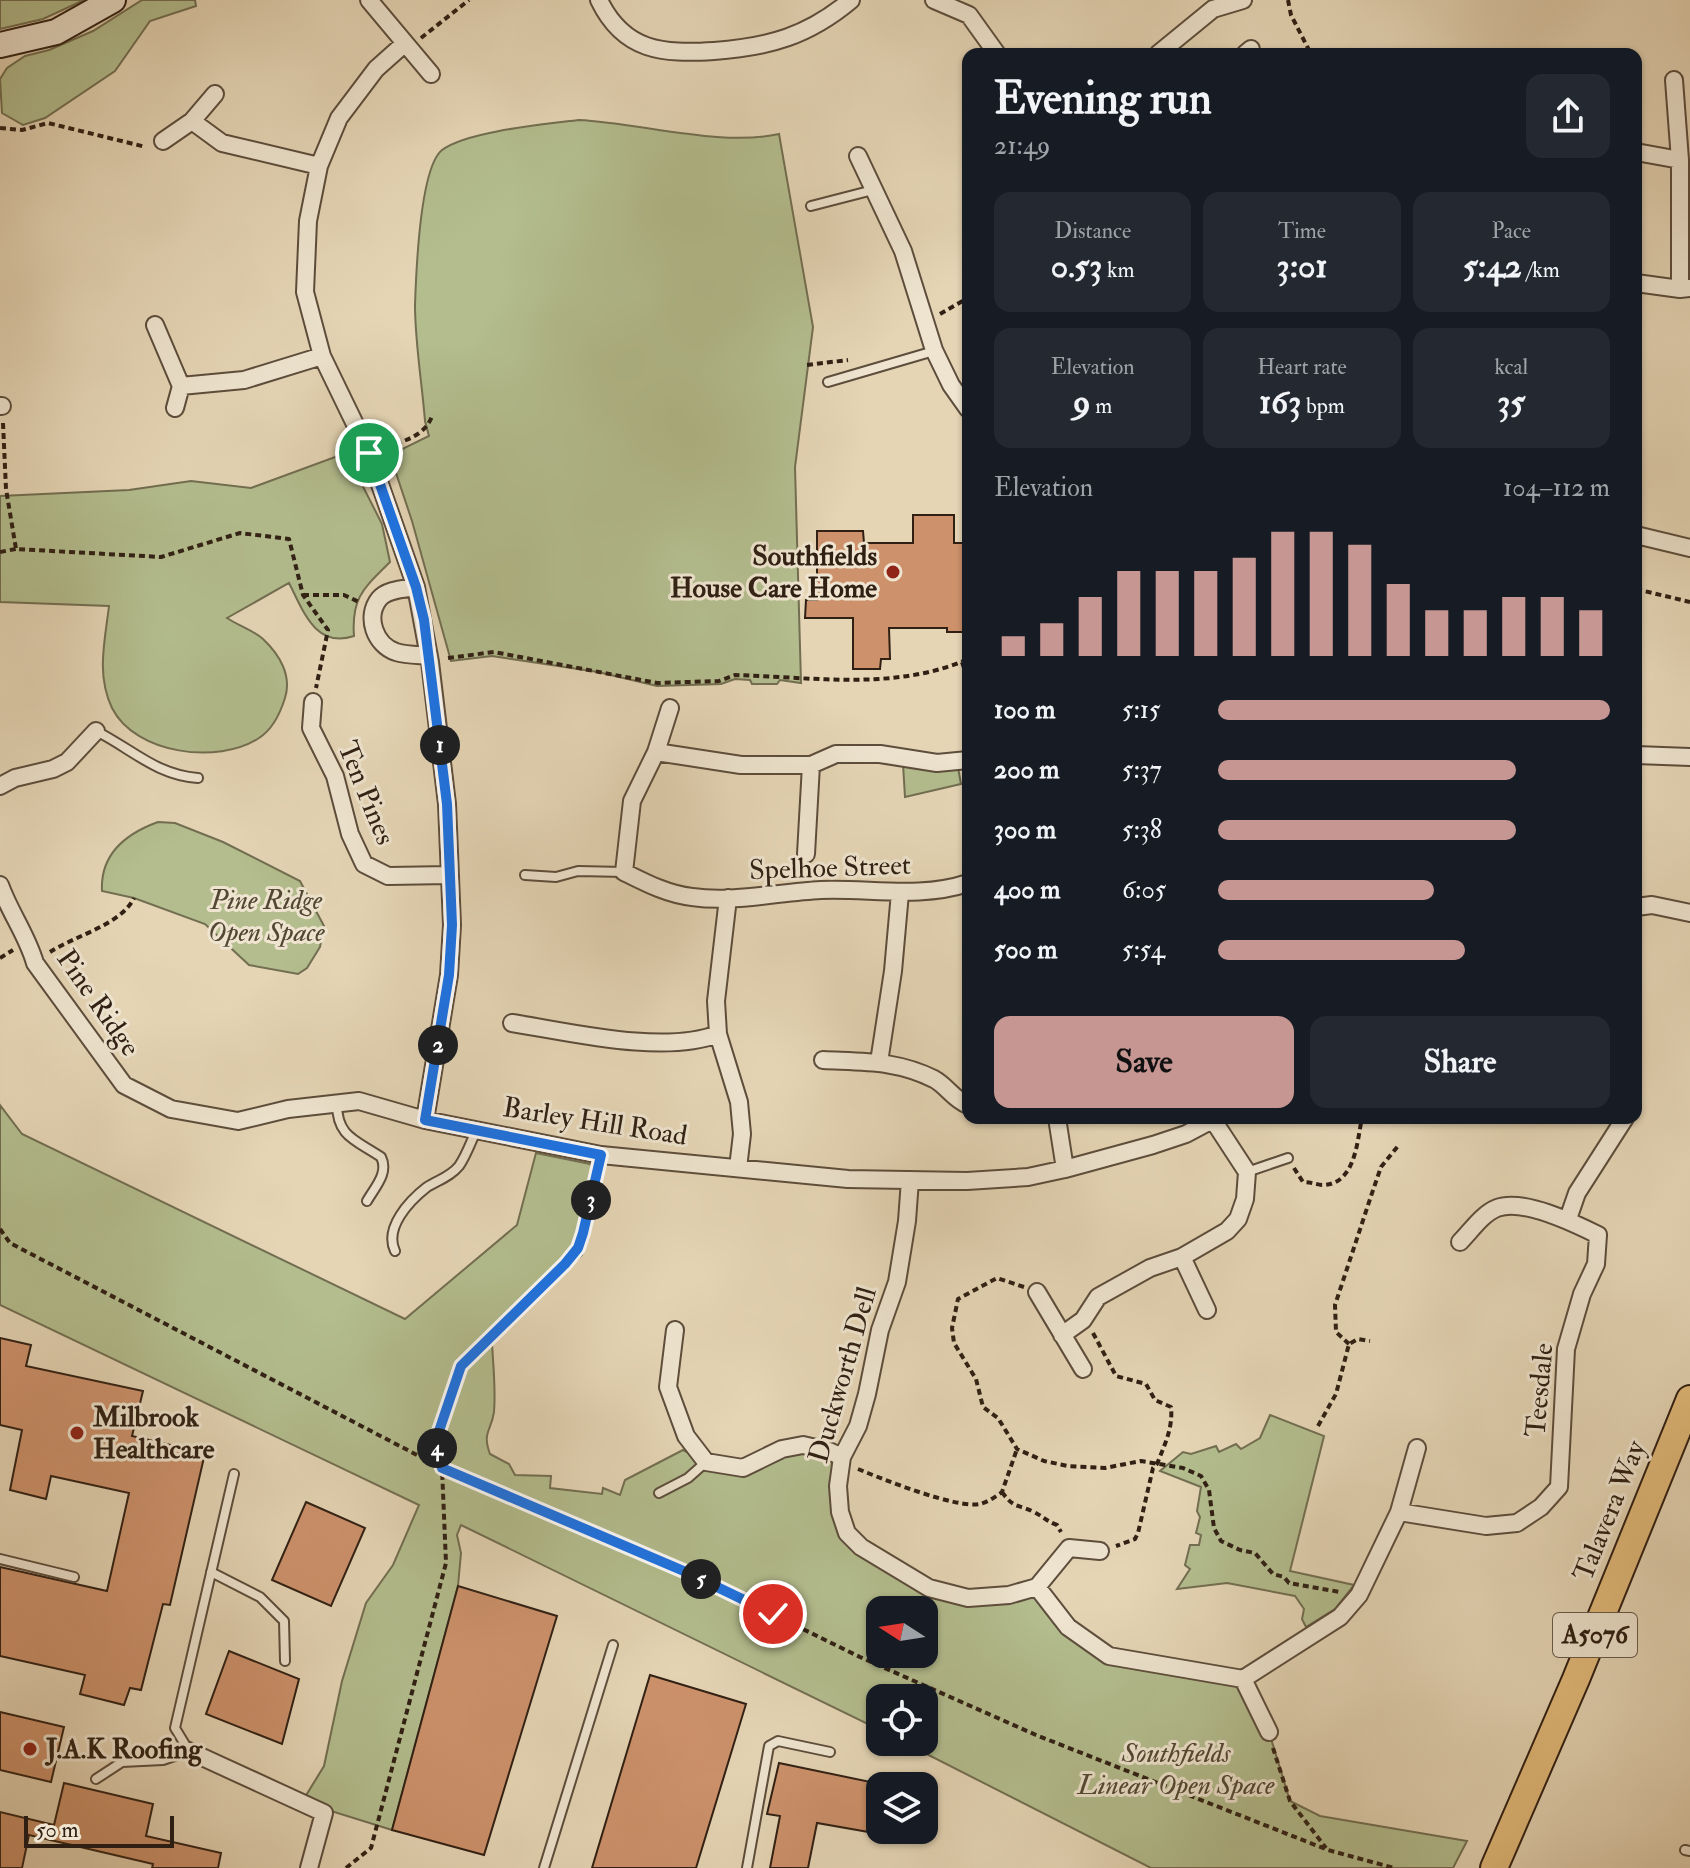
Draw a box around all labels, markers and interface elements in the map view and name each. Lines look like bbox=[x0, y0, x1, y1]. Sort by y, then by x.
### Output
text: Evening run bbox=[994, 72, 1212, 127]
button: share bbox=[1526, 74, 1610, 158]
text: 21:49 bbox=[994, 130, 1050, 162]
text: Distance bbox=[1054, 217, 1131, 245]
text: Time bbox=[1278, 217, 1326, 245]
text: Pace bbox=[1492, 217, 1531, 245]
text: 0.53 bbox=[1051, 245, 1102, 288]
text: 3:01 bbox=[1277, 245, 1327, 288]
text: 5:42 bbox=[1463, 245, 1522, 288]
text: km bbox=[1102, 256, 1134, 284]
text: /km bbox=[1522, 256, 1560, 284]
text: Elevation bbox=[1051, 353, 1135, 381]
text: Heart rate bbox=[1257, 353, 1347, 381]
text: kcal bbox=[1494, 353, 1528, 381]
text: 9 bbox=[1073, 381, 1091, 424]
text: 163 bbox=[1259, 381, 1301, 424]
text: 35 bbox=[1497, 381, 1525, 424]
text: m bbox=[1091, 392, 1112, 420]
text: bpm bbox=[1301, 392, 1345, 420]
pin bbox=[335, 419, 403, 487]
icon: arrive bbox=[347, 431, 391, 475]
text: Elevation bbox=[994, 472, 1093, 504]
text: 104–112 m bbox=[1503, 472, 1610, 504]
place label: Southfields House Care Home bbox=[670, 539, 877, 606]
marker: Southfields House Care Home bbox=[884, 563, 902, 581]
text: 100 m bbox=[994, 694, 1055, 726]
text: 5:15 bbox=[1122, 694, 1161, 726]
pin: 1 bbox=[420, 725, 460, 765]
text: 1 bbox=[436, 731, 444, 759]
street label: Ten Pines bbox=[329, 736, 403, 850]
text: 200 m bbox=[994, 754, 1059, 786]
text: 5:37 bbox=[1122, 754, 1162, 786]
text: 300 m bbox=[994, 814, 1056, 846]
text: 5:38 bbox=[1122, 814, 1162, 846]
street label: Spelhoe Street bbox=[749, 848, 911, 888]
text: 400 m bbox=[994, 874, 1060, 906]
text: 6:05 bbox=[1122, 874, 1166, 906]
park label: Pine Ridge Open Space bbox=[207, 883, 325, 950]
text: 500 m bbox=[994, 934, 1058, 966]
text: 5:54 bbox=[1122, 934, 1165, 966]
street label: Pine Ridge bbox=[49, 943, 148, 1063]
button: Save bbox=[994, 1016, 1294, 1108]
button: Share bbox=[1310, 1016, 1610, 1108]
pin: 2 bbox=[418, 1025, 458, 1065]
text: 2 bbox=[432, 1031, 444, 1059]
street label: Barley Hill Road bbox=[500, 1090, 690, 1154]
pin: 3 bbox=[571, 1180, 611, 1220]
text: 3 bbox=[587, 1186, 595, 1214]
street label: Duckworth Dell bbox=[801, 1283, 885, 1467]
street label: Teesdale bbox=[1518, 1341, 1562, 1439]
place label: Milbrook Healthcare bbox=[92, 1400, 215, 1467]
marker: Milbrook Healthcare bbox=[68, 1424, 86, 1442]
pin: 4 bbox=[417, 1428, 457, 1468]
text: 4 bbox=[431, 1434, 443, 1462]
street label: Talavera Way bbox=[1566, 1435, 1654, 1586]
pin: 5 bbox=[681, 1559, 721, 1599]
text: 5 bbox=[696, 1565, 706, 1593]
pin bbox=[739, 1580, 807, 1648]
icon: check bbox=[751, 1592, 795, 1636]
north arrow bbox=[866, 1596, 938, 1668]
map controls bbox=[866, 1596, 938, 1844]
road number: A5076 bbox=[1553, 1613, 1637, 1657]
button: locate bbox=[866, 1684, 938, 1756]
place label: J.A.K Roofing bbox=[44, 1732, 203, 1767]
park label: Southfields Linear Open Space bbox=[1077, 1736, 1275, 1803]
marker: J.A.K Roofing bbox=[21, 1740, 39, 1758]
button: layers bbox=[866, 1772, 938, 1844]
scale bar bbox=[24, 1812, 174, 1848]
text: 50 m bbox=[36, 1816, 78, 1844]

